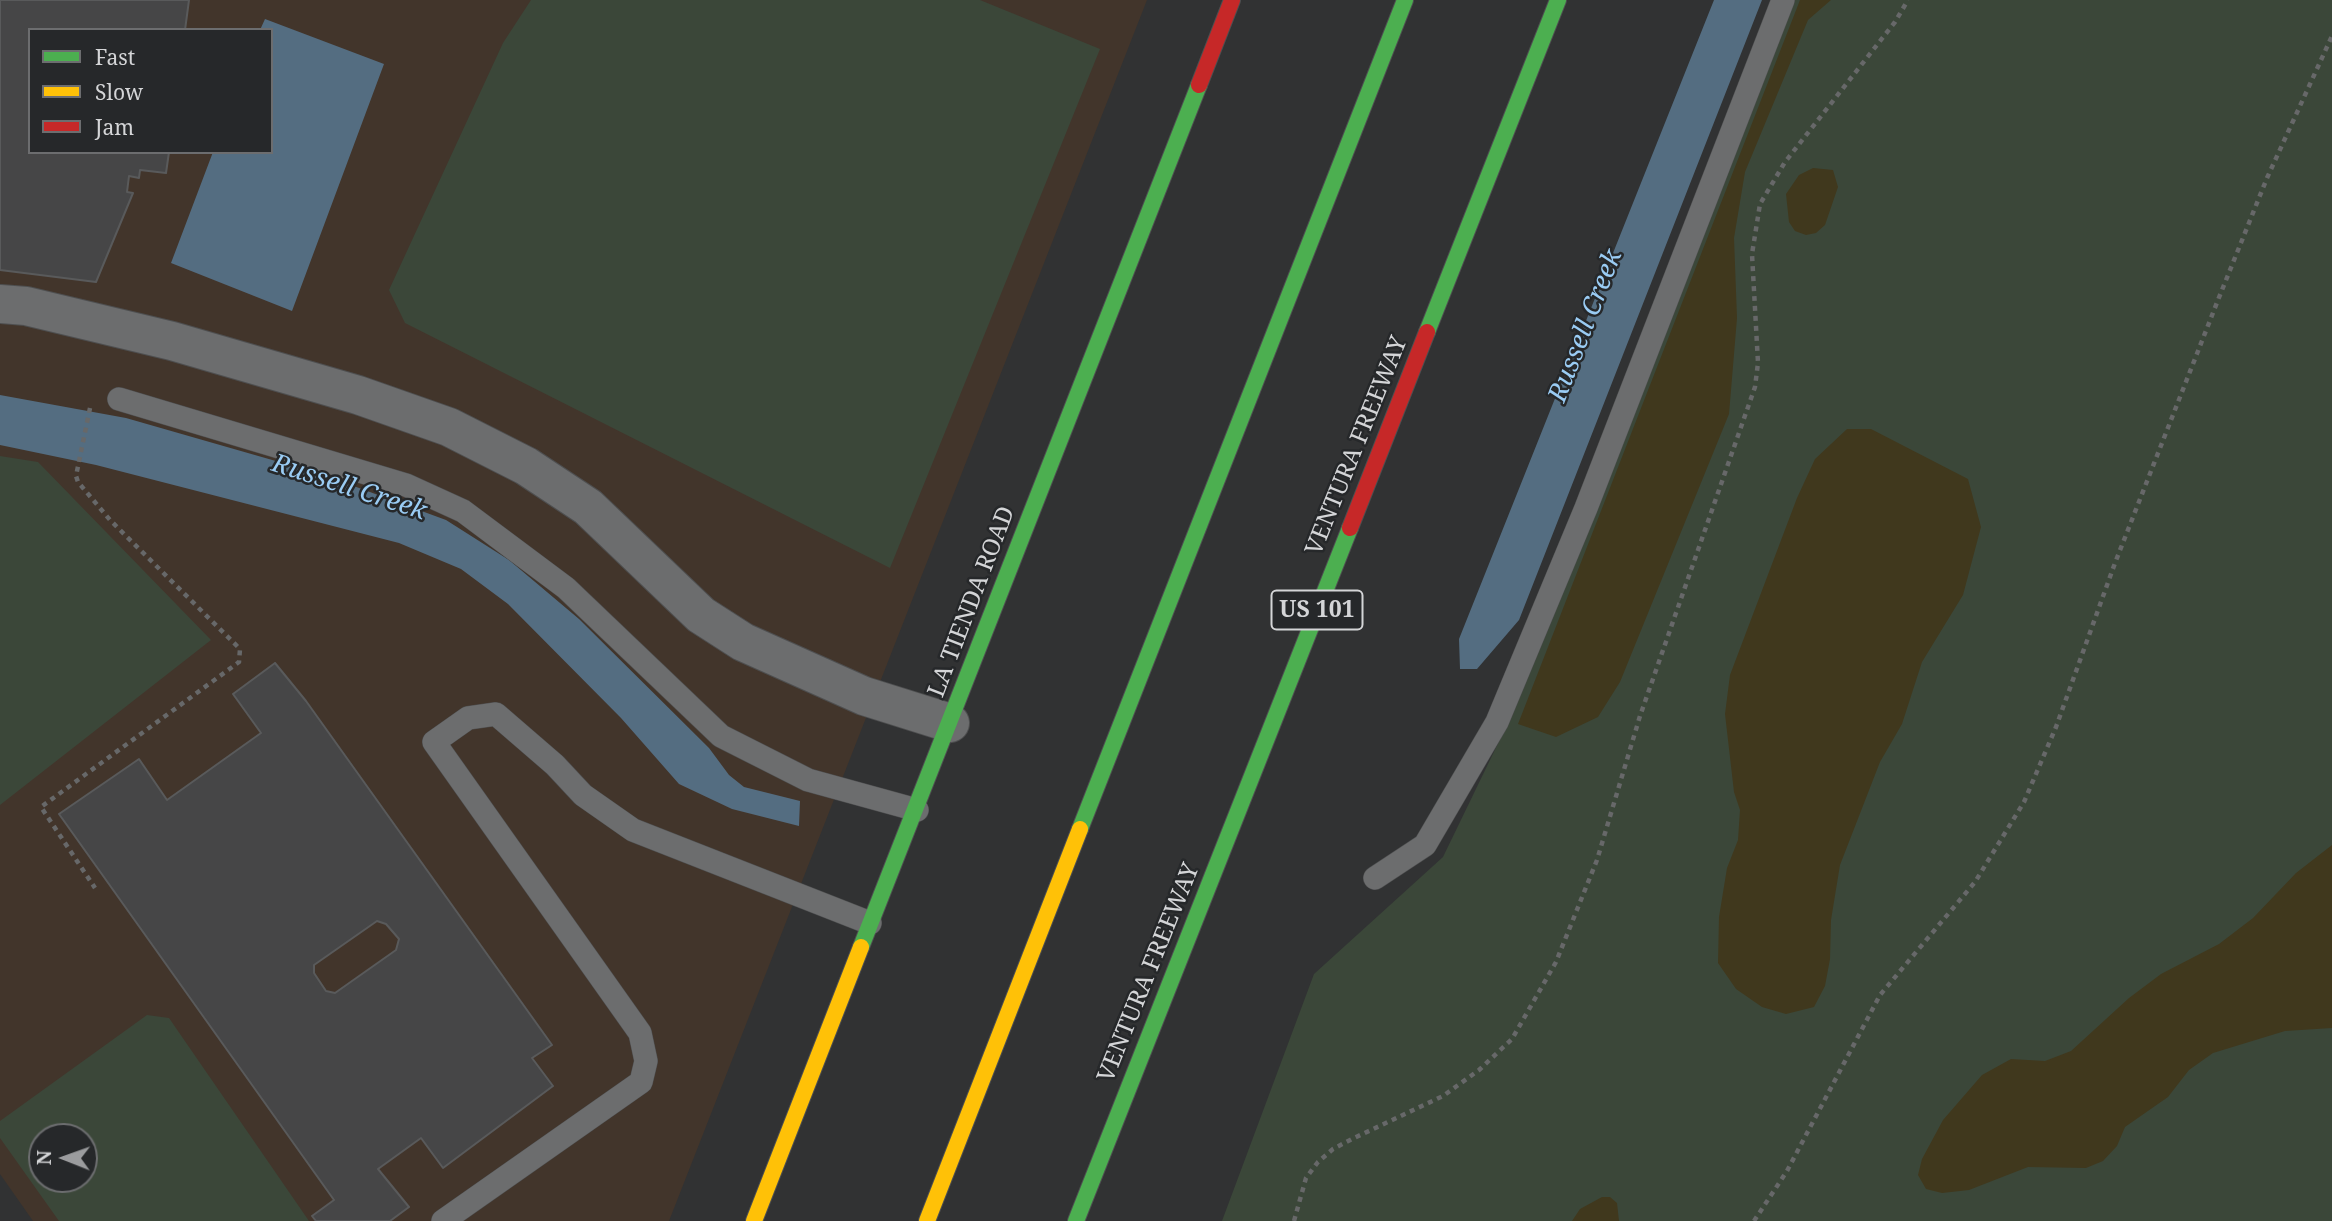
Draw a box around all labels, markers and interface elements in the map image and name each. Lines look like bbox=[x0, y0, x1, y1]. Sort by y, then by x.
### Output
legend bbox=[28, 28, 273, 154]
text: Fast bbox=[95, 43, 135, 71]
text: Slow bbox=[95, 78, 143, 106]
text: Jam bbox=[95, 113, 134, 141]
water label: Russell Creek bbox=[1543, 245, 1629, 407]
street label: VENTURA FREEWAY bbox=[1300, 332, 1414, 560]
water label: Russell Creek bbox=[268, 448, 430, 528]
street label: LA TIENDA ROAD bbox=[922, 503, 1022, 701]
road number: US 101 bbox=[1272, 590, 1362, 630]
street label: VENTURA FREEWAY bbox=[1092, 859, 1206, 1087]
north arrow bbox=[28, 1123, 98, 1193]
text: N bbox=[31, 1150, 57, 1165]

